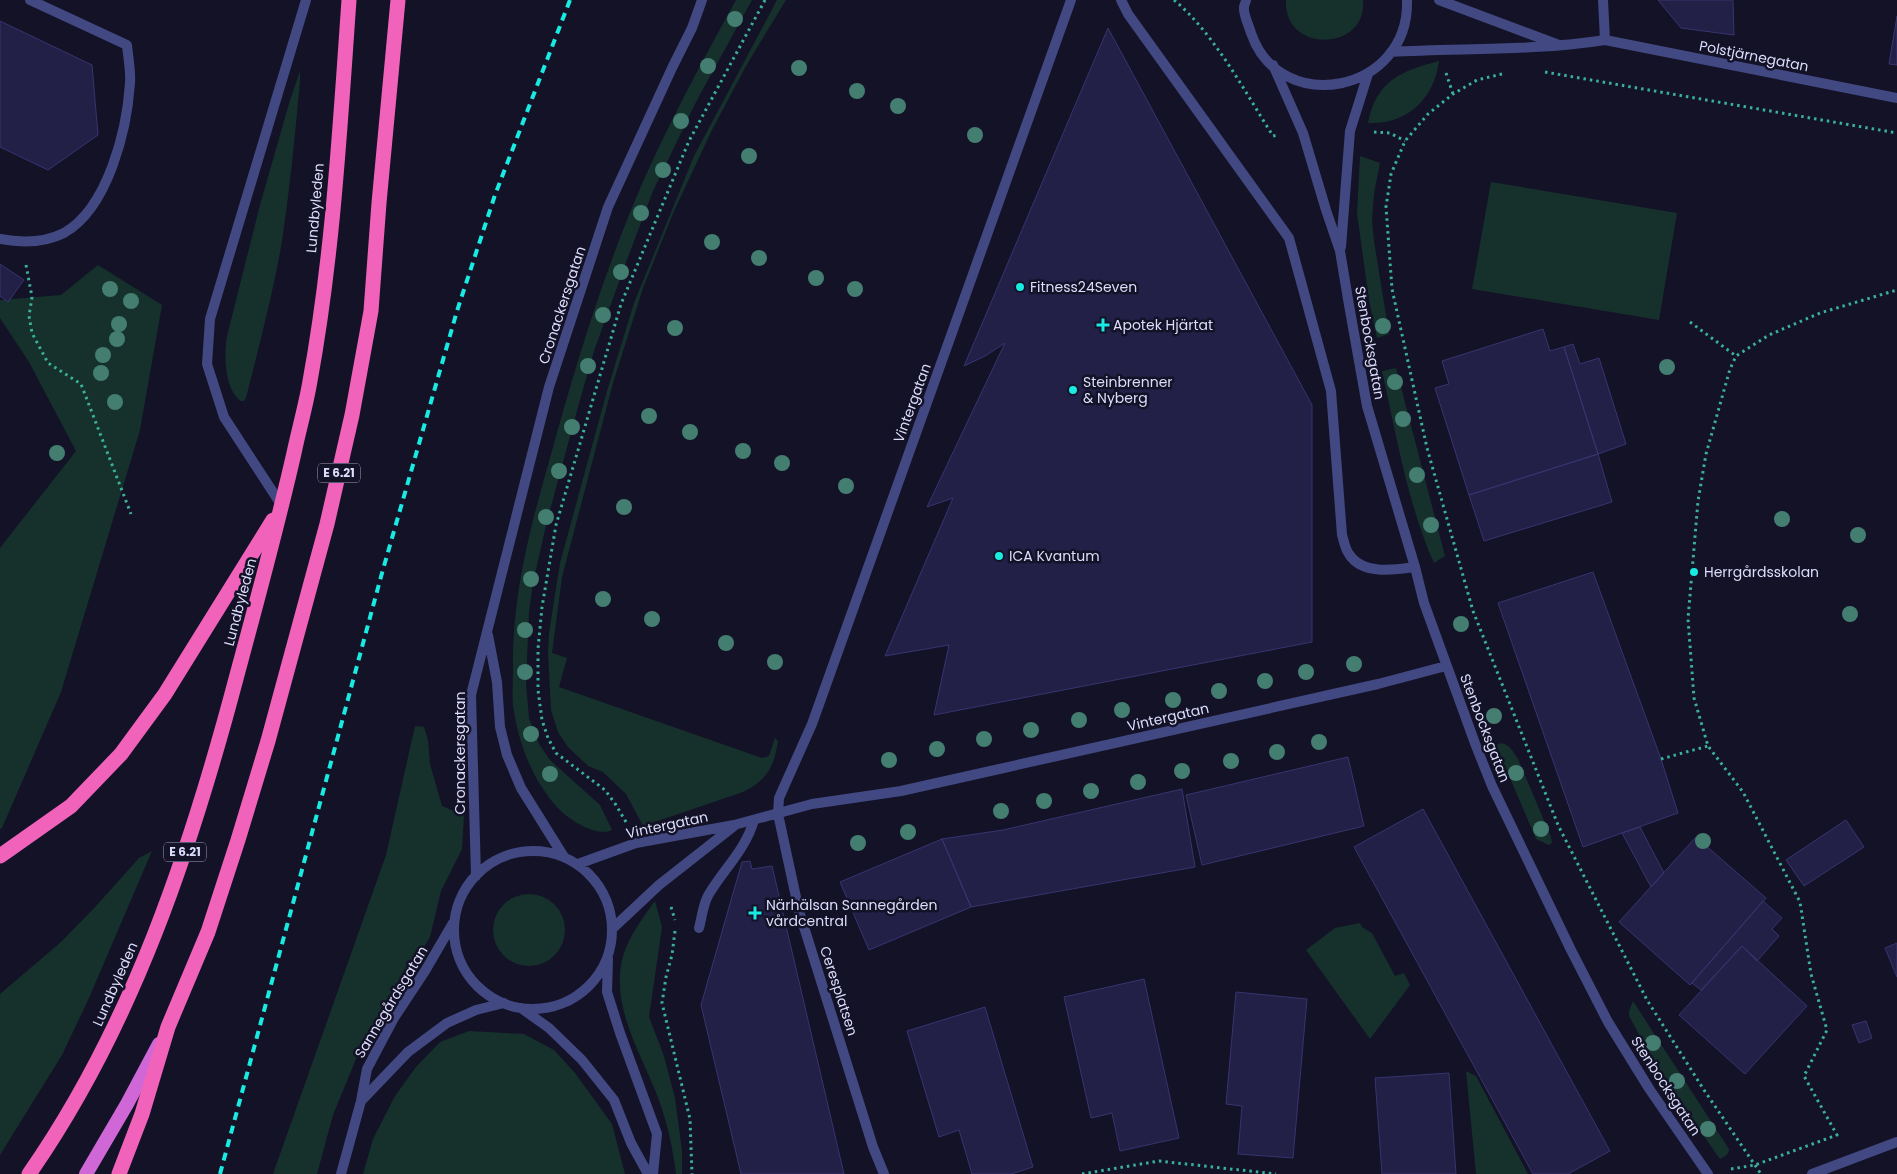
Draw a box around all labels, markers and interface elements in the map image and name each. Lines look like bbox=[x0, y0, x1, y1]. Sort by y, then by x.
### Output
street label: Polstjärnegatan bbox=[1698, 36, 1810, 76]
street label: Lundbyleden bbox=[301, 162, 329, 254]
street label: Cronackersgatan bbox=[534, 244, 590, 366]
place label: Fitness24Seven bbox=[1030, 277, 1137, 297]
marker: Fitness24Seven bbox=[1014, 281, 1026, 293]
street label: Stenbocksgatan bbox=[1350, 285, 1390, 401]
place label: Apotek Hjärtat bbox=[1113, 315, 1213, 335]
marker: Apotek Hjärtat bbox=[1097, 319, 1109, 331]
street label: Vintergatan bbox=[888, 360, 936, 446]
place label: Steinbrenner & Nyberg bbox=[1083, 372, 1173, 408]
marker: Steinbrenner & Nyberg bbox=[1067, 384, 1079, 396]
road number: E 6.21 bbox=[318, 463, 360, 482]
place label: ICA Kvantum bbox=[1009, 546, 1100, 566]
marker: ICA Kvantum bbox=[993, 550, 1005, 562]
street label: Lundbyleden bbox=[219, 556, 261, 648]
place label: Herrgårdsskolan bbox=[1704, 562, 1819, 582]
marker: Herrgårdsskolan bbox=[1688, 566, 1700, 578]
street label: Stenbocksgatan bbox=[1455, 671, 1515, 785]
street label: Cronackersgatan bbox=[450, 692, 470, 814]
street label: Vintergatan bbox=[1125, 698, 1211, 736]
street label: Vintergatan bbox=[624, 807, 710, 843]
road number: E 6.21 bbox=[164, 842, 206, 862]
place label: Närhälsan Sannegården vårdcentral bbox=[766, 895, 937, 931]
marker: Närhälsan Sannegården vårdcentral bbox=[748, 906, 762, 920]
street label: Lundbyleden bbox=[88, 939, 142, 1029]
street label: Sannegårdsgatan bbox=[350, 942, 432, 1062]
street label: Ceresplatsen bbox=[815, 944, 863, 1038]
street label: Stenbocksgatan bbox=[1626, 1032, 1706, 1140]

